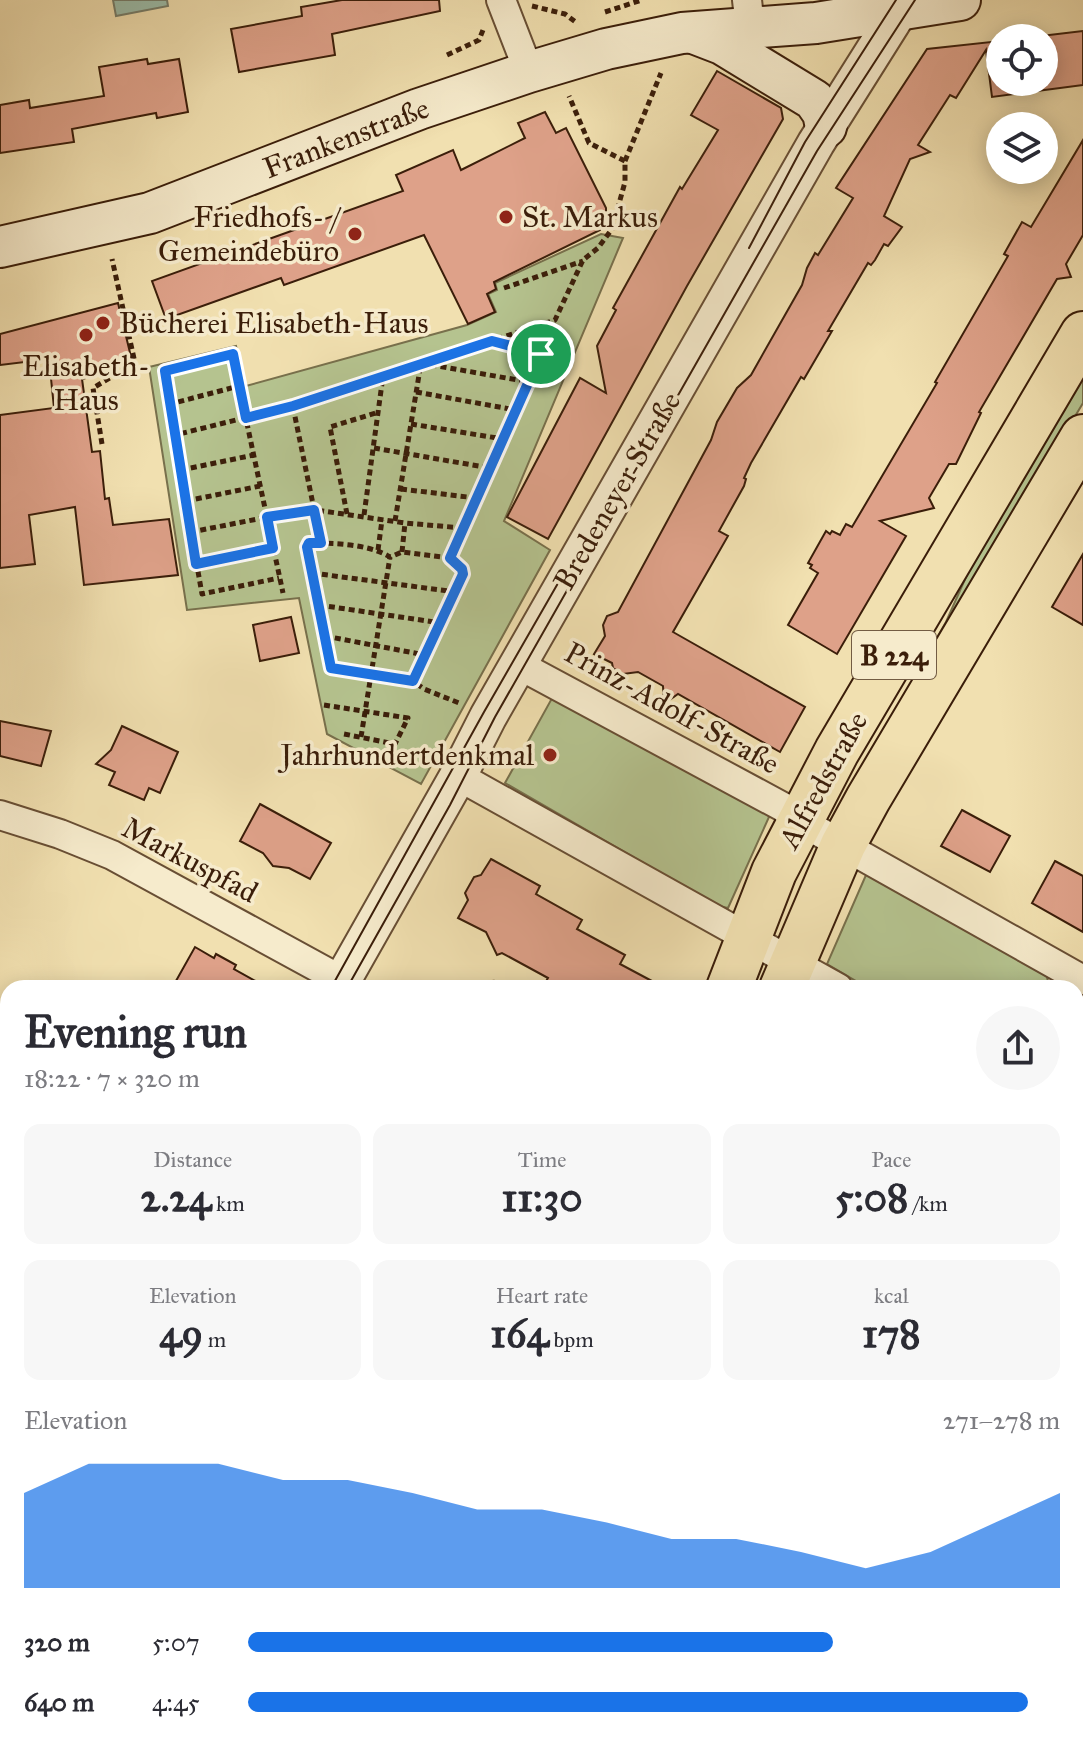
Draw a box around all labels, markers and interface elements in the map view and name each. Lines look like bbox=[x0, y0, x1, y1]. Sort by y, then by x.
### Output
map controls bbox=[986, 24, 1058, 184]
button: locate bbox=[986, 24, 1058, 96]
street label: Frankenstraße bbox=[258, 90, 434, 186]
button: layers bbox=[986, 112, 1058, 184]
place label: Friedhofs- / Gemeindebüro bbox=[158, 199, 342, 269]
place label: St. Markus bbox=[522, 199, 658, 235]
marker: St. Markus bbox=[497, 208, 515, 226]
marker: Friedhofs- / Gemeindebüro bbox=[346, 225, 364, 243]
place label: Bücherei Elisabeth-Haus bbox=[119, 305, 428, 341]
marker: Bücherei Elisabeth-Haus bbox=[94, 314, 112, 332]
pin bbox=[507, 320, 575, 388]
marker: Elisabeth- Haus bbox=[77, 326, 95, 344]
icon: arrive bbox=[519, 332, 563, 376]
place label: Elisabeth- Haus bbox=[22, 348, 150, 418]
street label: Bredeneyer Straße bbox=[546, 385, 688, 597]
road number: B 224 bbox=[852, 631, 936, 679]
street label: Prinz-Adolf-Straße bbox=[558, 634, 786, 782]
street label: Alfredstraße bbox=[770, 705, 875, 856]
place label: Jahrhundertdenkmal bbox=[277, 737, 535, 773]
marker: Jahrhundertdenkmal bbox=[541, 746, 559, 764]
street label: Markuspfad bbox=[116, 809, 264, 911]
text: Evening run bbox=[24, 1005, 247, 1059]
button: share bbox=[976, 1006, 1060, 1090]
text: 18:22 · 7 × 320 m bbox=[24, 1062, 200, 1094]
text: Distance bbox=[153, 1146, 232, 1173]
text: Time bbox=[518, 1146, 566, 1173]
text: Pace bbox=[871, 1146, 911, 1173]
text: 2.24 bbox=[141, 1173, 211, 1222]
text: 11:30 bbox=[502, 1173, 582, 1222]
text: 5:08 bbox=[835, 1173, 908, 1222]
text: km bbox=[211, 1190, 245, 1217]
text: /km bbox=[908, 1190, 948, 1217]
text: Elevation bbox=[149, 1282, 236, 1309]
text: Heart rate bbox=[496, 1282, 588, 1309]
text: kcal bbox=[874, 1282, 909, 1309]
text: 49 bbox=[159, 1309, 203, 1358]
text: 164 bbox=[490, 1309, 549, 1358]
text: 178 bbox=[862, 1309, 921, 1358]
text: m bbox=[203, 1326, 226, 1353]
text: bpm bbox=[549, 1326, 594, 1353]
text: Elevation bbox=[24, 1404, 127, 1436]
text: 271–278 m bbox=[943, 1404, 1060, 1436]
text: 320 m bbox=[24, 1626, 90, 1658]
text: 5:07 bbox=[152, 1626, 200, 1658]
text: 640 m bbox=[24, 1686, 94, 1718]
text: 4:45 bbox=[152, 1686, 200, 1718]

